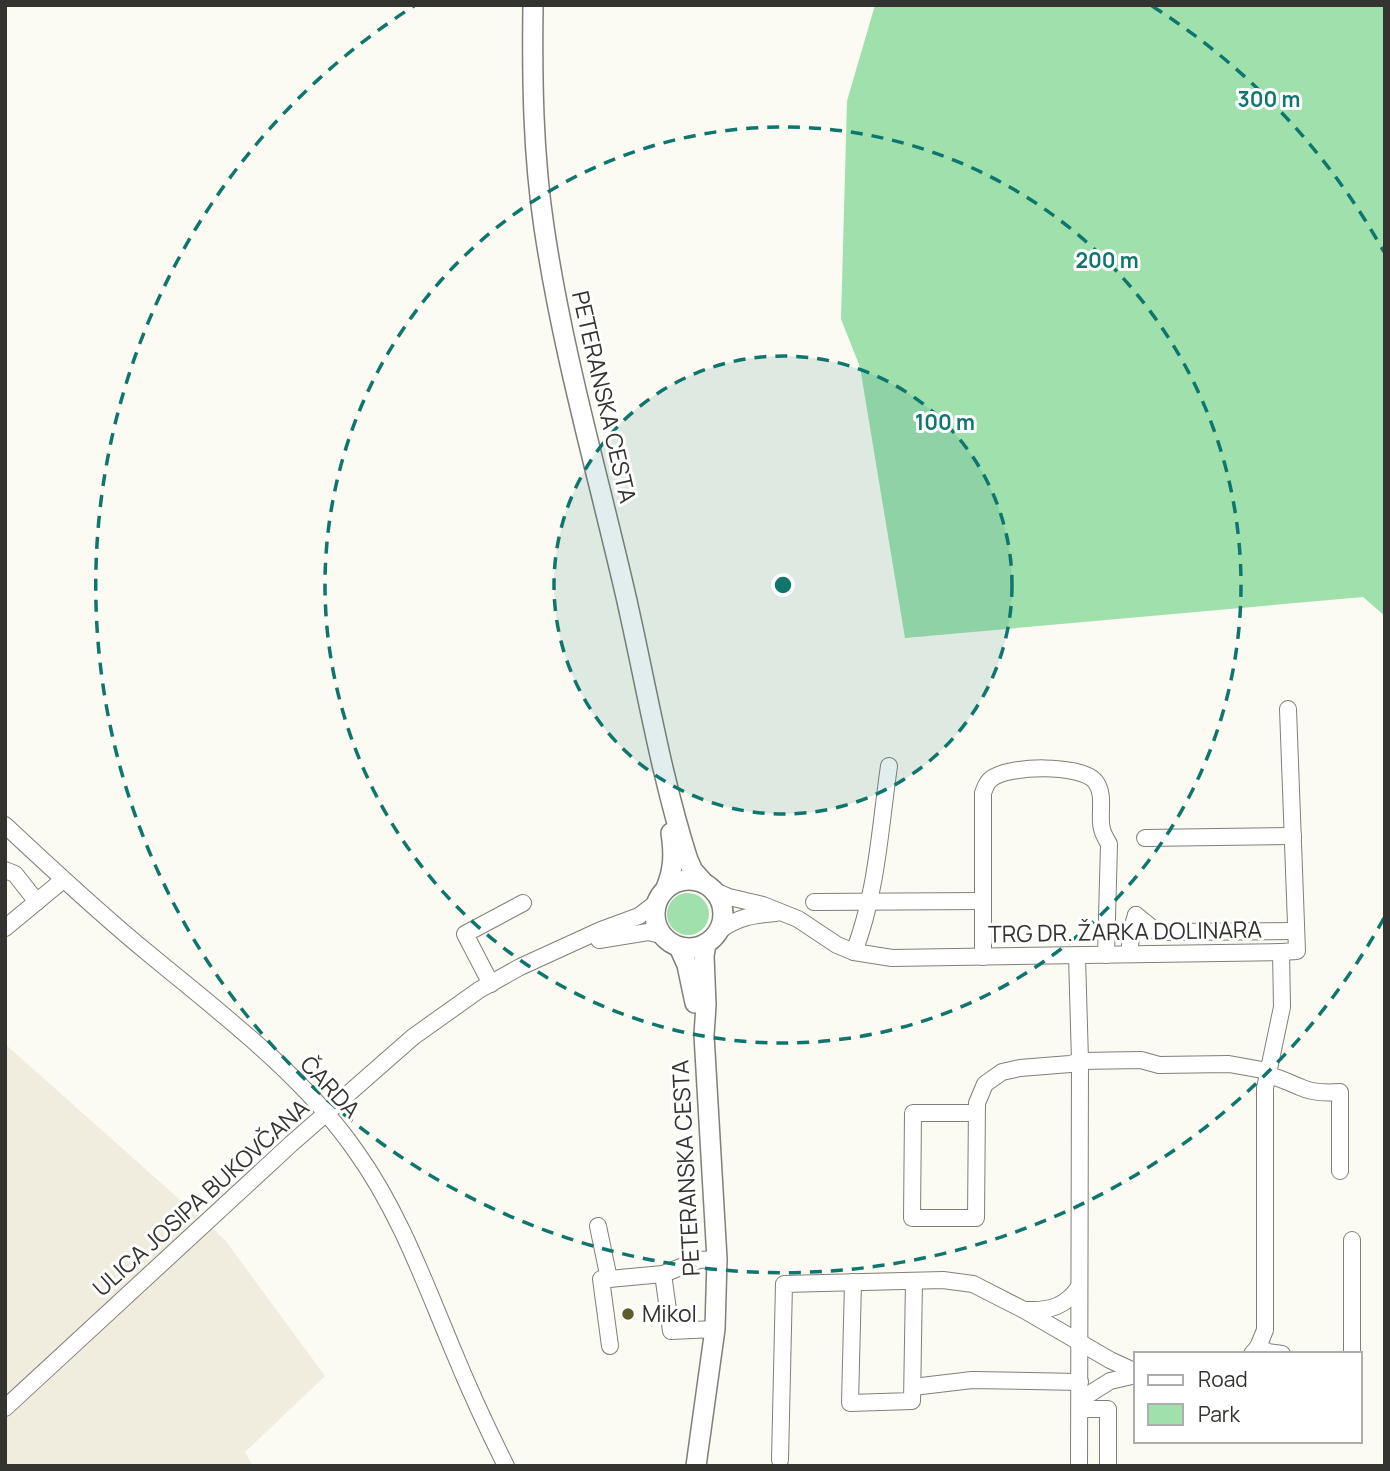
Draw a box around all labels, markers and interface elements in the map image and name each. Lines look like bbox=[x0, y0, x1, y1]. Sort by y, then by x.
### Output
text: 300 m bbox=[1238, 85, 1300, 113]
text: 200 m bbox=[1075, 246, 1139, 274]
street label: PETERANSKA CESTA bbox=[565, 288, 645, 506]
text: 100 m bbox=[915, 408, 975, 436]
centre of rings bbox=[771, 573, 795, 597]
street label: TRG DR. ŽARKA DOLINARA bbox=[988, 913, 1263, 949]
street label: ČARDA bbox=[294, 1048, 368, 1125]
street label: PETERANSKA CESTA bbox=[663, 1059, 707, 1277]
street label: ULICA JOSIPA BUKOVČANA bbox=[85, 1091, 316, 1303]
place label: Mikol bbox=[642, 1297, 697, 1329]
marker: Mikol bbox=[620, 1306, 636, 1322]
legend bbox=[1134, 1352, 1362, 1443]
text: Road bbox=[1198, 1365, 1248, 1393]
text: Park bbox=[1198, 1400, 1240, 1428]

